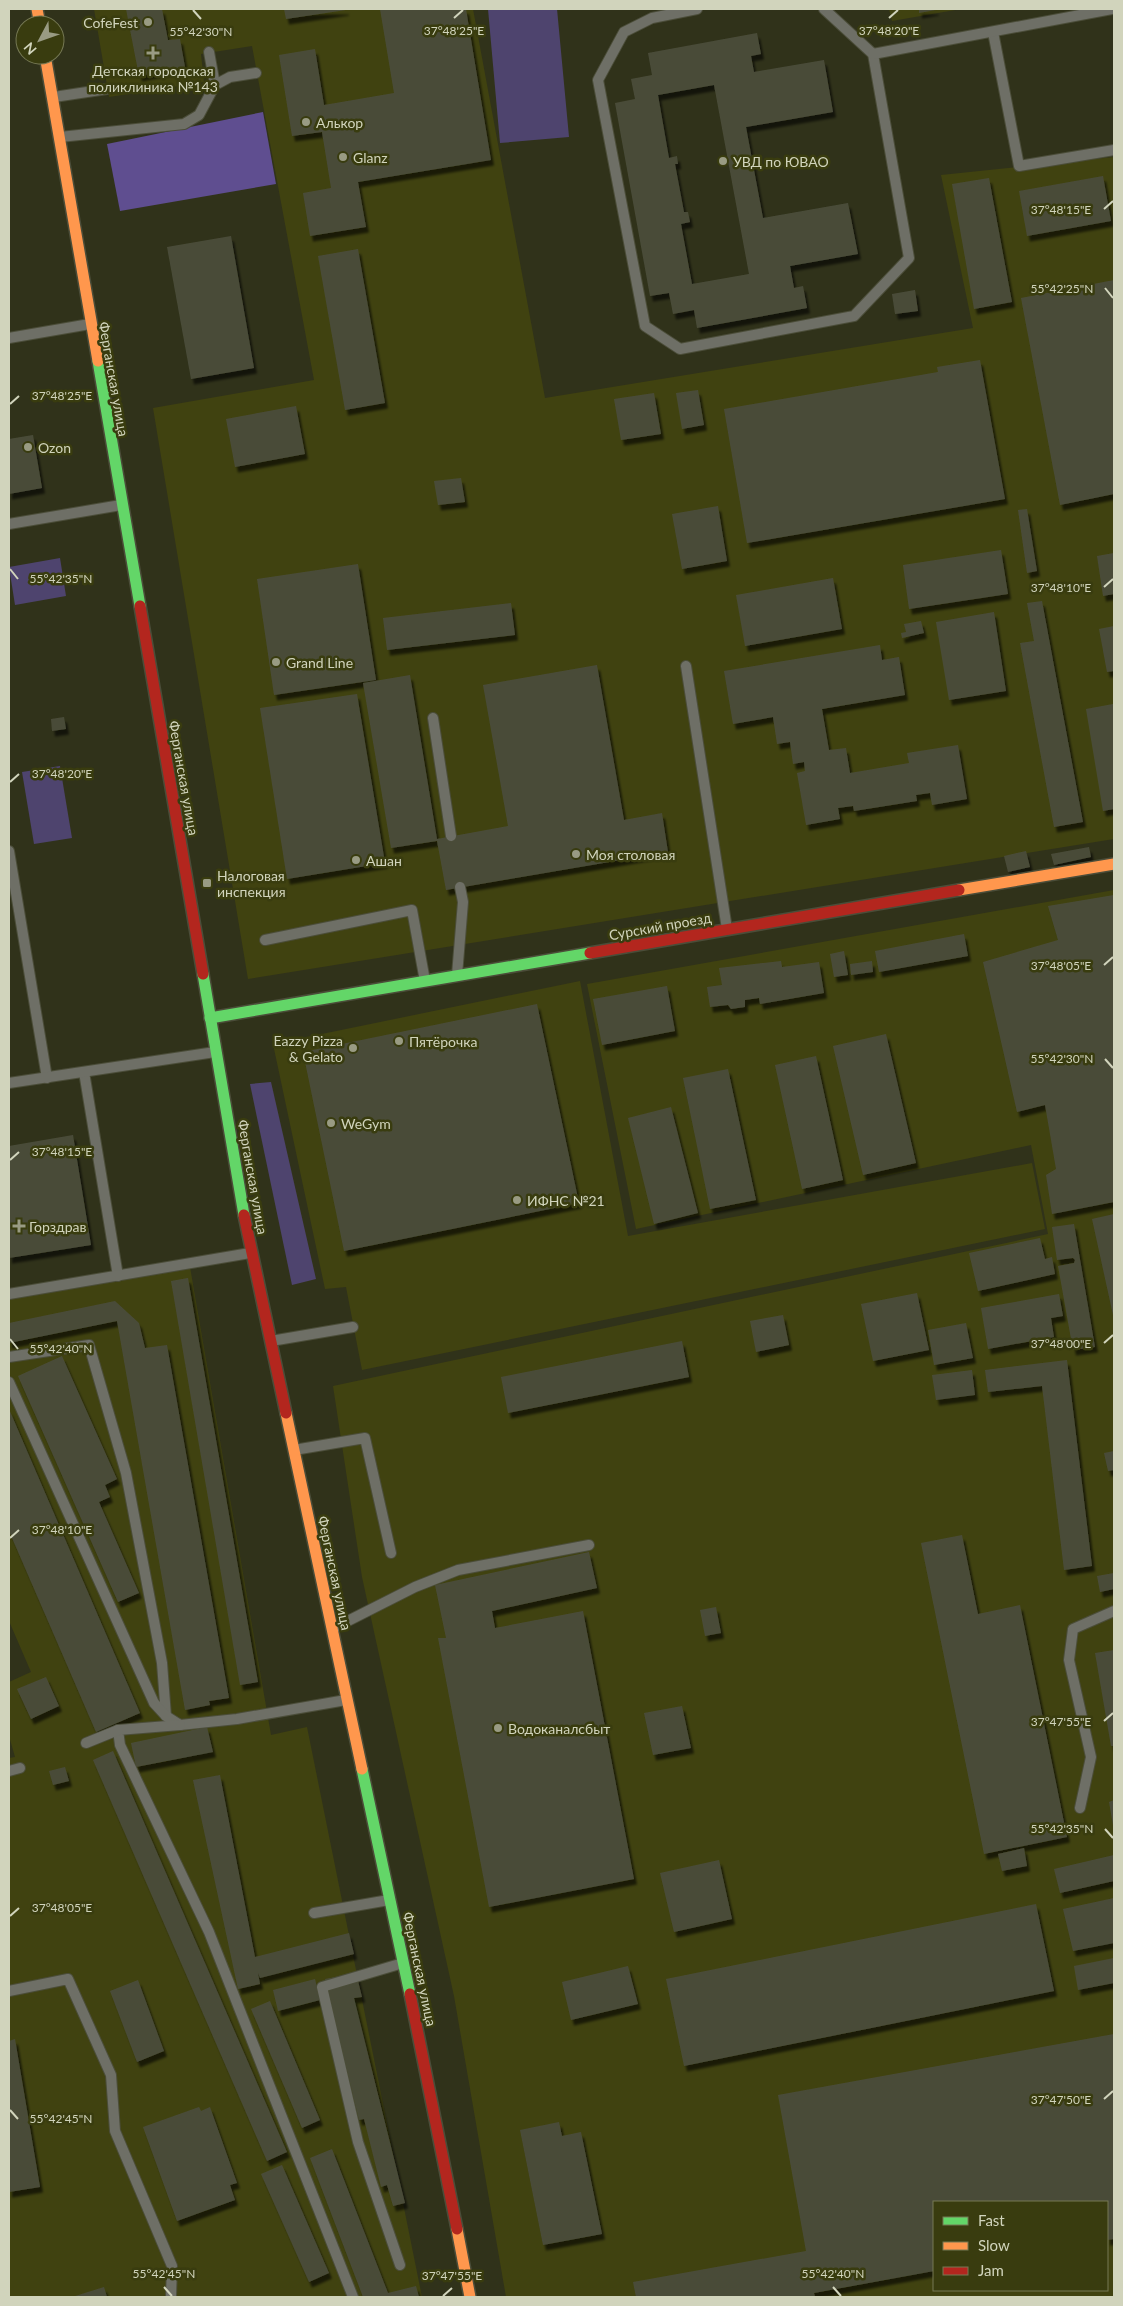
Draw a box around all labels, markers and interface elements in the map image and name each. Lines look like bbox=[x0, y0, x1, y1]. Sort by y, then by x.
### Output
place label: CofeFest bbox=[83, 14, 138, 31]
north arrow bbox=[15, 15, 65, 65]
marker: CofeFest bbox=[142, 16, 154, 28]
text: 37°48'25"E bbox=[424, 23, 484, 38]
text: 37°48'20"E bbox=[859, 23, 919, 38]
text: 55°42'30"N bbox=[170, 24, 232, 39]
text: N bbox=[20, 39, 40, 59]
marker: Детская городская поликлиника №143 bbox=[146, 46, 160, 60]
place label: Детская городская поликлиника №143 bbox=[88, 62, 218, 95]
place label: Алькор bbox=[316, 114, 363, 131]
marker: Алькор bbox=[300, 116, 312, 128]
place label: Glanz bbox=[353, 149, 388, 166]
marker: Glanz bbox=[337, 151, 349, 163]
place label: УВД по ЮВАО bbox=[733, 153, 829, 170]
marker: УВД по ЮВАО bbox=[717, 155, 729, 167]
text: 37°48'15"E bbox=[1031, 202, 1091, 217]
text: 55°42'25"N bbox=[1031, 281, 1093, 296]
street label: Ферганская улица bbox=[96, 320, 132, 438]
text: 37°48'25"E bbox=[32, 388, 92, 403]
place label: Ozon bbox=[38, 439, 71, 456]
marker: Ozon bbox=[22, 441, 34, 453]
text: 55°42'35"N bbox=[30, 571, 92, 586]
text: 37°48'10"E bbox=[1031, 580, 1091, 595]
place label: Grand Line bbox=[286, 654, 353, 671]
marker: Grand Line bbox=[270, 656, 282, 668]
street label: Ферганская улица bbox=[166, 719, 202, 837]
text: 37°48'20"E bbox=[32, 766, 92, 781]
place label: Моя столовая bbox=[586, 846, 675, 863]
marker: Моя столовая bbox=[570, 848, 582, 860]
place label: Ашан bbox=[366, 852, 402, 869]
marker: Ашан bbox=[350, 854, 362, 866]
place label: Налоговая инспекция bbox=[217, 867, 286, 900]
marker: Налоговая инспекция bbox=[201, 877, 213, 889]
street label: Сурский проезд bbox=[607, 909, 713, 943]
text: 37°48'05"E bbox=[1031, 958, 1091, 973]
place label: Eazzy Pizza & Gelato bbox=[274, 1032, 343, 1065]
place label: Пятёрочка bbox=[409, 1033, 477, 1050]
marker: Пятёрочка bbox=[393, 1035, 405, 1047]
marker: Eazzy Pizza & Gelato bbox=[347, 1042, 359, 1054]
text: 55°42'30"N bbox=[1031, 1051, 1093, 1066]
place label: WeGym bbox=[341, 1115, 391, 1132]
marker: WeGym bbox=[325, 1117, 337, 1129]
street label: Ферганская улица bbox=[235, 1118, 271, 1236]
text: 37°48'15"E bbox=[32, 1144, 92, 1159]
place label: ИФНС №21 bbox=[527, 1192, 605, 1209]
marker: ИФНС №21 bbox=[511, 1194, 523, 1206]
place label: Горздрав bbox=[29, 1218, 86, 1235]
marker: Горздрав bbox=[13, 1220, 25, 1232]
text: 37°48'00"E bbox=[1031, 1336, 1091, 1351]
text: 55°42'40"N bbox=[30, 1341, 92, 1356]
street label: Ферганская улица bbox=[315, 1514, 355, 1632]
text: 37°48'10"E bbox=[32, 1522, 92, 1537]
text: 37°47'55"E bbox=[1031, 1714, 1091, 1729]
place label: Водоканалсбыт bbox=[508, 1720, 610, 1737]
marker: Водоканалсбыт bbox=[492, 1722, 504, 1734]
text: 55°42'35"N bbox=[1031, 1821, 1093, 1836]
text: 37°48'05"E bbox=[32, 1900, 92, 1915]
street label: Ферганская улица bbox=[400, 1910, 440, 2028]
text: 37°47'50"E bbox=[1031, 2092, 1091, 2107]
text: 55°42'45"N bbox=[30, 2111, 92, 2126]
legend bbox=[933, 2201, 1108, 2291]
text: Fast bbox=[978, 2211, 1005, 2229]
text: Slow bbox=[978, 2236, 1010, 2254]
text: Jam bbox=[978, 2261, 1004, 2279]
text: 55°42'45"N bbox=[133, 2266, 195, 2281]
text: 55°42'40"N bbox=[802, 2266, 864, 2281]
text: 37°47'55"E bbox=[422, 2268, 482, 2283]

